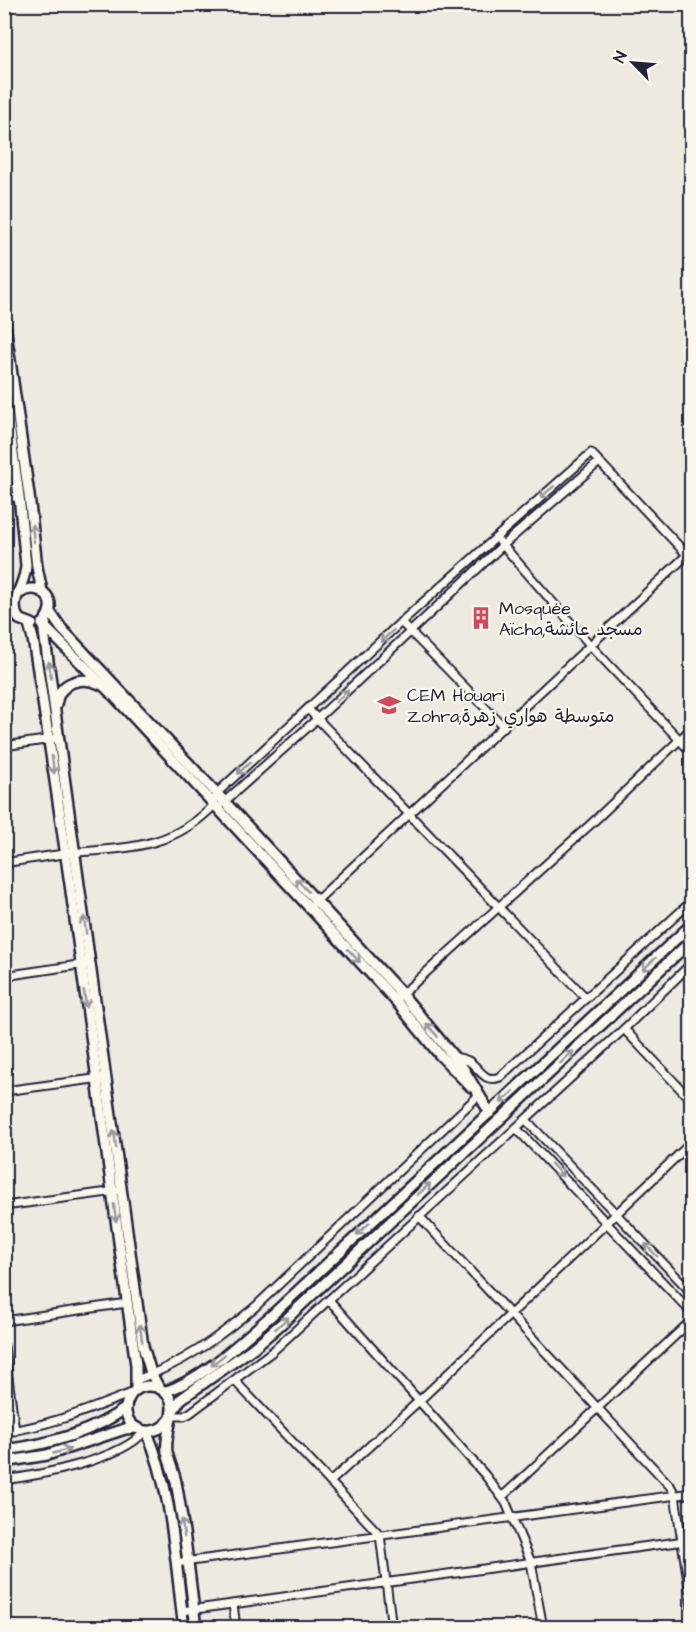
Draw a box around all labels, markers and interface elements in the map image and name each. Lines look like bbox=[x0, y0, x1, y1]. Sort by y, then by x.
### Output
north arrow bbox=[603, 33, 663, 93]
text: N bbox=[608, 48, 632, 66]
one-way arrow bbox=[540, 485, 555, 499]
one-way arrow bbox=[27, 524, 38, 543]
place label: Mosquée Aïcha;مسجد عائشة bbox=[499, 596, 643, 642]
building icon: Mosquée Aïcha;مسجد عائشة bbox=[468, 605, 494, 631]
one-way arrow bbox=[379, 629, 394, 643]
one-way arrow bbox=[44, 660, 55, 680]
place label: CEM Houari Zohra;متوسطة هواري زهرة bbox=[407, 683, 615, 729]
one-way arrow bbox=[334, 689, 349, 703]
school or university icon: CEM Houari Zohra;متوسطة هواري زهرة bbox=[376, 692, 402, 718]
one-way arrow bbox=[47, 754, 58, 774]
one-way arrow bbox=[236, 761, 251, 776]
one-way arrow bbox=[295, 878, 309, 893]
one-way arrow bbox=[80, 916, 91, 936]
one-way arrow bbox=[347, 948, 361, 963]
one-way arrow bbox=[641, 957, 656, 971]
one-way arrow bbox=[80, 989, 91, 1009]
one-way arrow bbox=[426, 1022, 439, 1038]
one-way arrow bbox=[559, 1050, 574, 1064]
one-way arrow bbox=[499, 1090, 514, 1105]
one-way arrow bbox=[109, 1130, 120, 1150]
one-way arrow bbox=[550, 1162, 564, 1177]
one-way arrow bbox=[416, 1182, 431, 1196]
one-way arrow bbox=[109, 1203, 120, 1223]
one-way arrow bbox=[355, 1222, 370, 1236]
one-way arrow bbox=[644, 1243, 658, 1258]
one-way arrow bbox=[274, 1316, 289, 1330]
one-way arrow bbox=[136, 1323, 147, 1343]
one-way arrow bbox=[210, 1353, 226, 1366]
one-way arrow bbox=[52, 1444, 71, 1456]
one-way arrow bbox=[177, 1518, 188, 1538]

